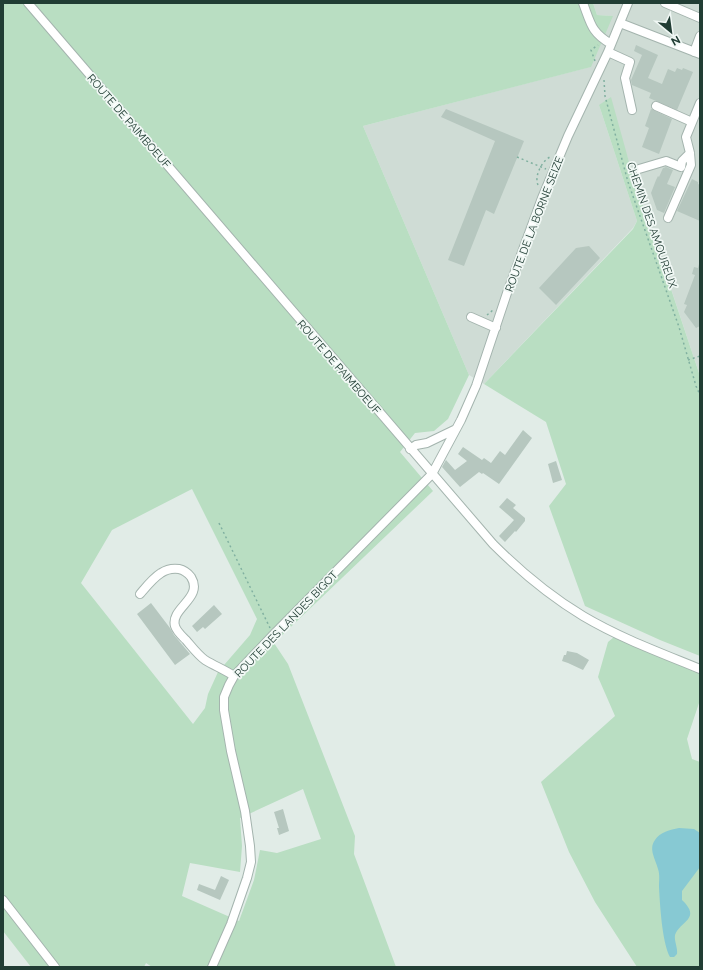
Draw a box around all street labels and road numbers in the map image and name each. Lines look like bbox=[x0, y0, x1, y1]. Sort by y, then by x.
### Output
street label: ROUTE DE PAIMBOEUF bbox=[84, 72, 173, 171]
street label: ROUTE DE LA BORNE SEIZE bbox=[503, 154, 566, 294]
street label: CHEMIN DES AMOUREUX bbox=[624, 160, 679, 290]
street label: ROUTE DE PAIMBOEUF bbox=[294, 318, 383, 417]
street label: ROUTE DES LANDES BIGOT bbox=[232, 568, 341, 680]

